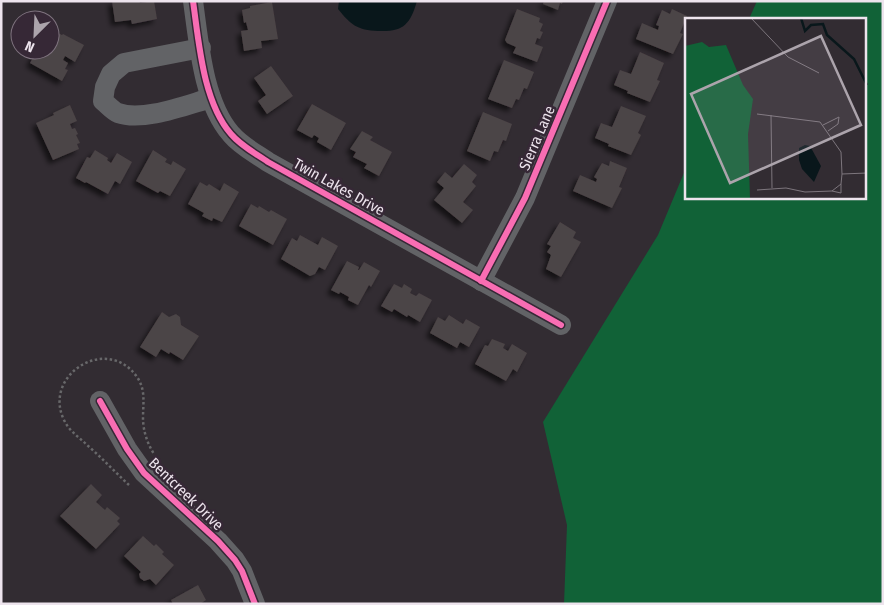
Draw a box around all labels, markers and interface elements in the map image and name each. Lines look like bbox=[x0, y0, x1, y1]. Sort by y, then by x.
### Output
north arrow bbox=[10, 10, 60, 60]
inset map bbox=[685, 18, 866, 199]
text: N bbox=[23, 37, 37, 56]
street label: Sierra Lane bbox=[515, 103, 559, 173]
street label: Twin Lakes Drive bbox=[290, 155, 388, 219]
street label: Bentcreek Drive bbox=[145, 454, 227, 534]

